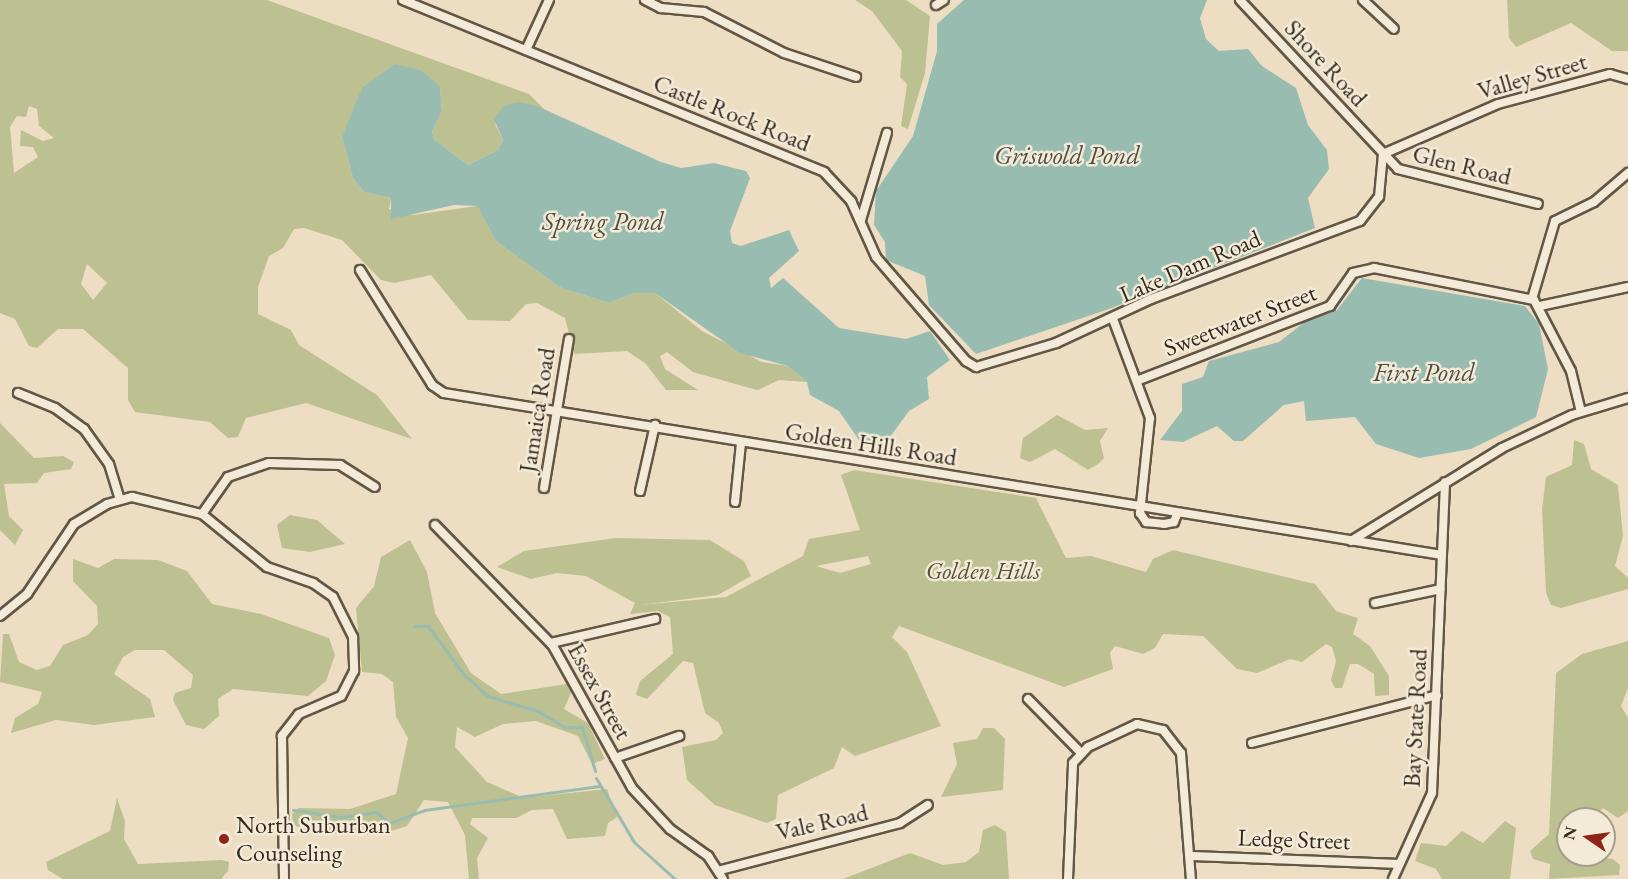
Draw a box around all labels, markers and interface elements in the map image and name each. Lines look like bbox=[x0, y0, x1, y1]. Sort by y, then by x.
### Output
street label: Shore Road bbox=[1279, 14, 1373, 112]
street label: Valley Street bbox=[1474, 47, 1590, 105]
street label: Castle Rock Road bbox=[649, 68, 815, 158]
street label: Glen Road bbox=[1410, 139, 1514, 191]
water label: Griswold Pond bbox=[994, 140, 1140, 172]
water label: Spring Pond bbox=[542, 206, 664, 238]
street label: Lake Dam Road bbox=[1115, 223, 1265, 309]
street label: Sweetwater Street bbox=[1160, 278, 1320, 362]
street label: Jamaica Road bbox=[513, 346, 561, 474]
water label: First Pond bbox=[1373, 357, 1475, 389]
street label: Golden Hills Road bbox=[783, 416, 959, 472]
park label: Golden Hills bbox=[926, 557, 1040, 585]
street label: Essex Street bbox=[562, 638, 638, 744]
street label: Bay State Road bbox=[1397, 648, 1433, 788]
street label: Vale Road bbox=[773, 797, 871, 847]
north arrow bbox=[1556, 807, 1616, 867]
place label: North Suburban Counseling bbox=[236, 811, 391, 867]
street label: Ledge Street bbox=[1237, 823, 1351, 855]
text: N bbox=[1558, 825, 1582, 842]
marker: North Suburban Counseling bbox=[217, 832, 231, 846]

